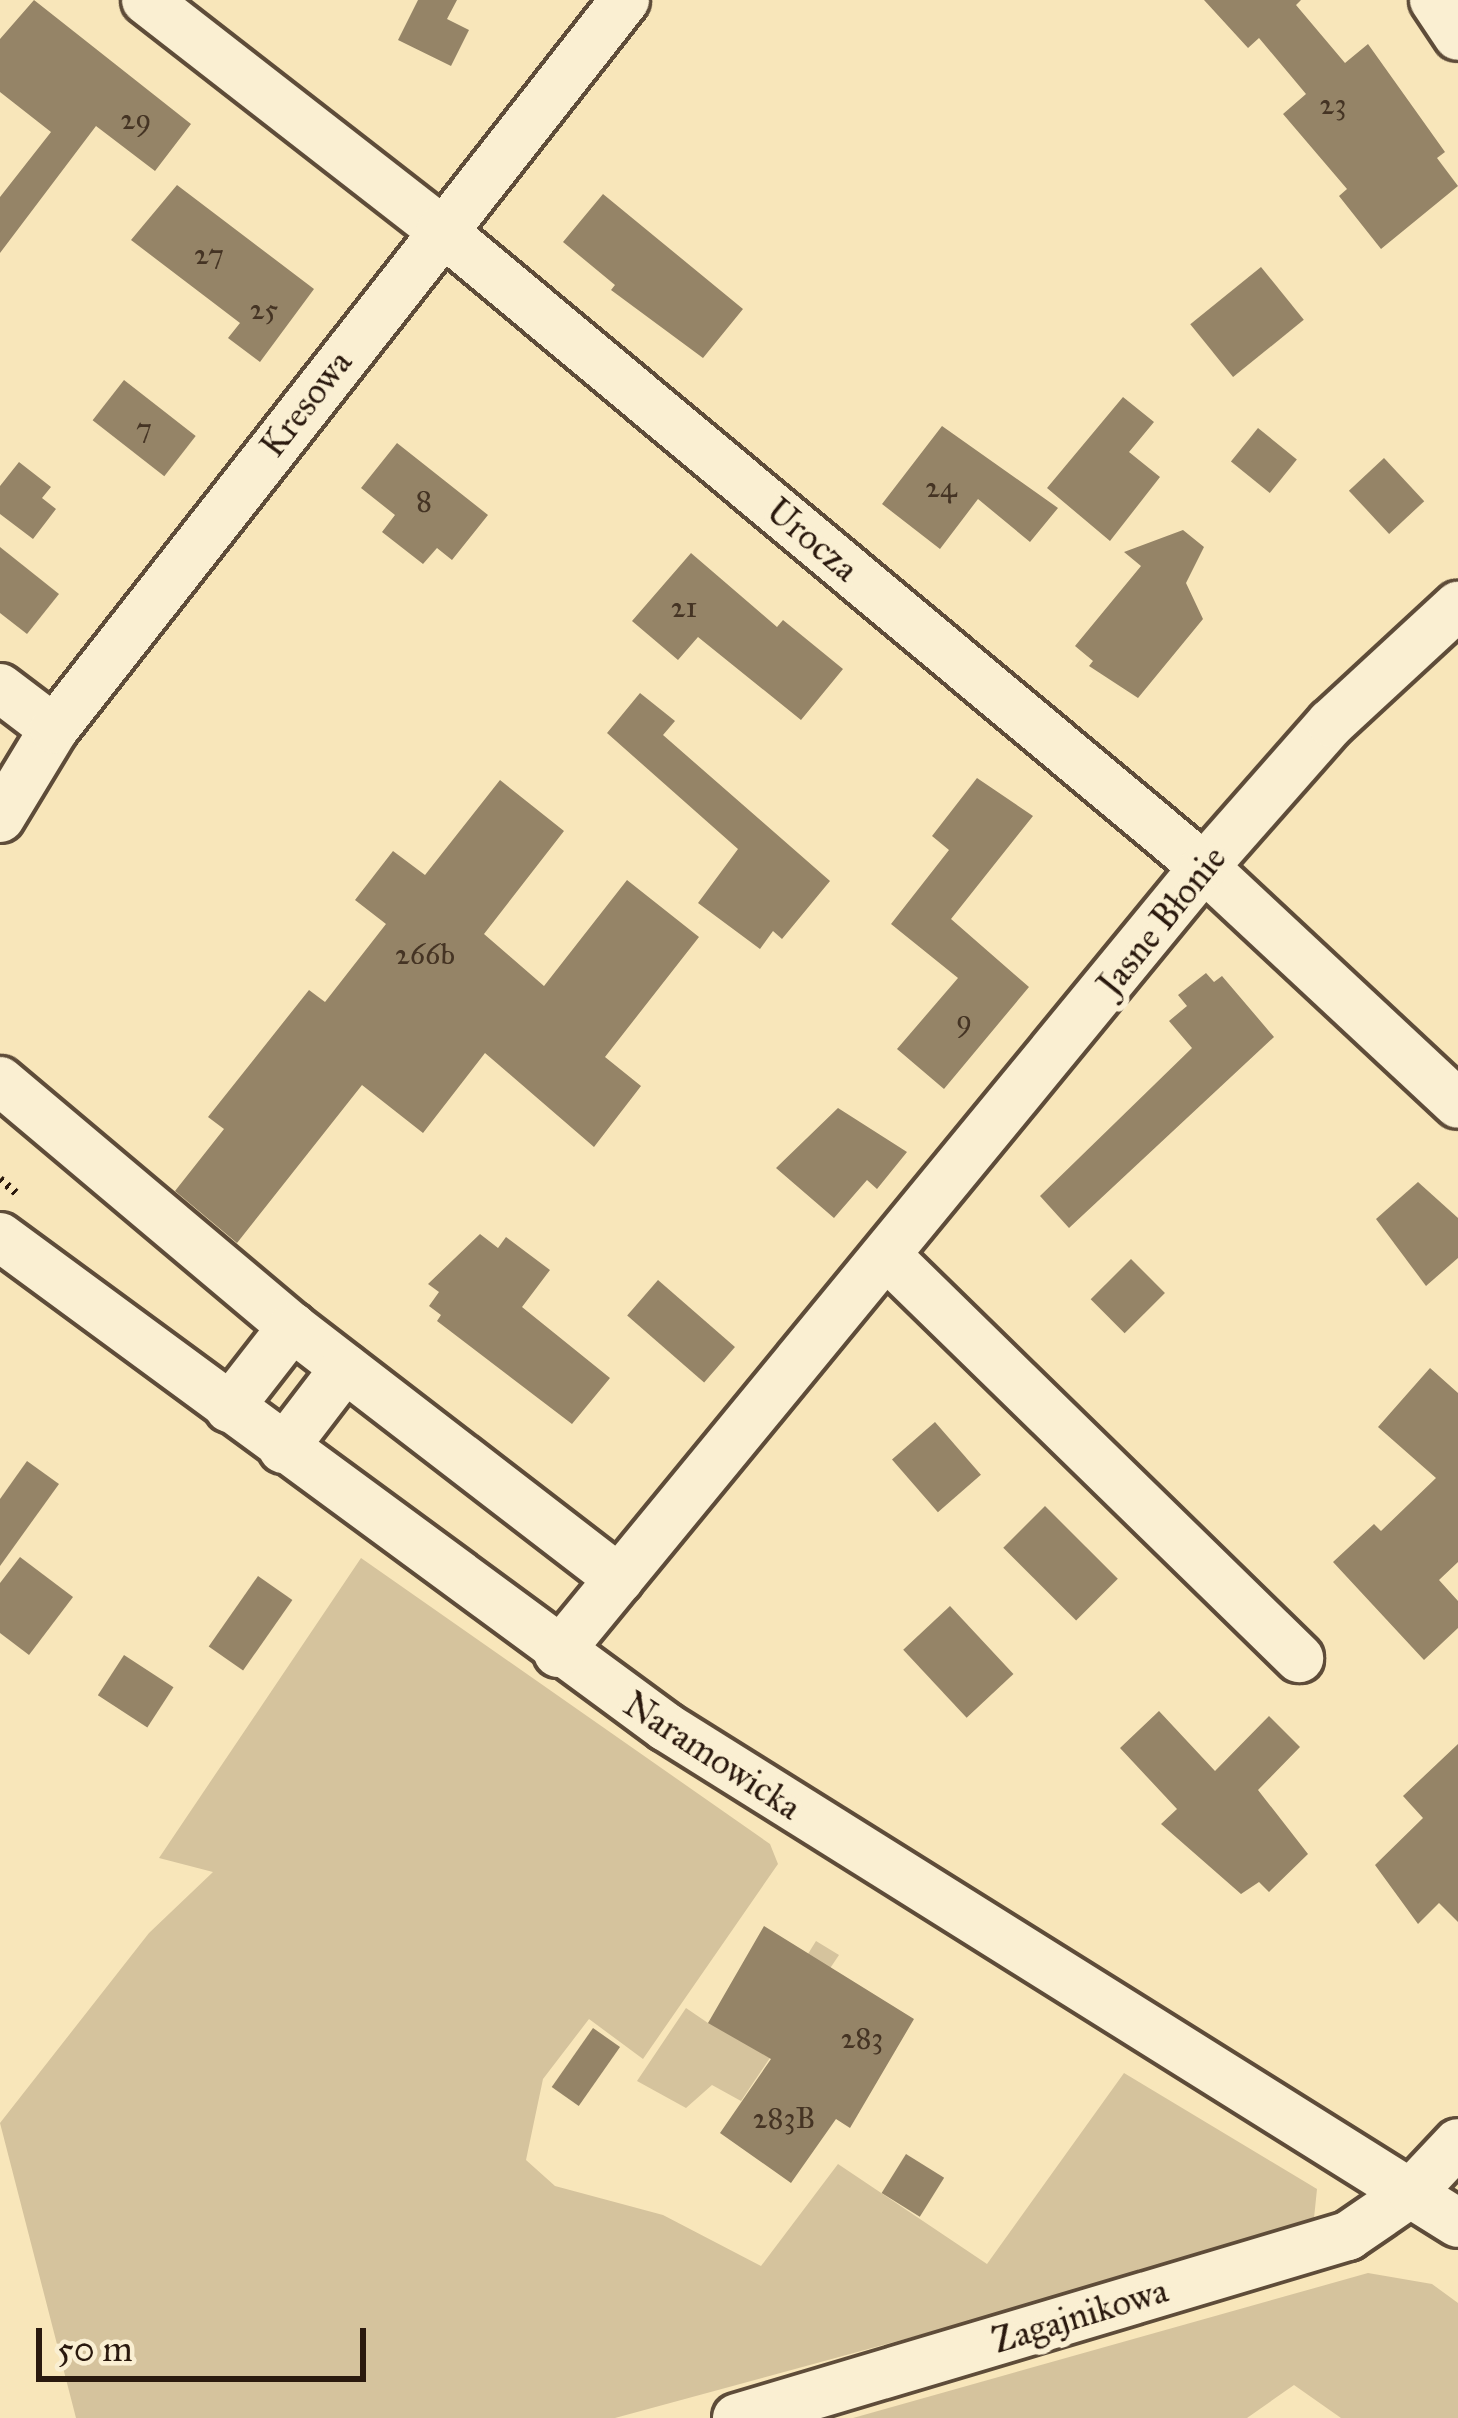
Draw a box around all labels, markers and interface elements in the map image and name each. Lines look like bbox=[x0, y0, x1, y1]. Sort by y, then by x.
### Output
house number: 23 bbox=[1320, 86, 1346, 122]
house number: 29 bbox=[121, 101, 151, 137]
house number: 27 bbox=[194, 236, 224, 272]
house number: 25 bbox=[250, 291, 278, 327]
street label: Kresowa bbox=[251, 342, 361, 466]
house number: 7 bbox=[136, 410, 152, 446]
house number: 24 bbox=[925, 469, 957, 505]
house number: 8 bbox=[416, 483, 432, 519]
street label: Urocza bbox=[757, 489, 867, 591]
house number: 21 bbox=[671, 589, 697, 625]
street label: Jasne Błonie bbox=[1088, 837, 1236, 1005]
house number: 266b bbox=[395, 936, 455, 972]
house number: 9 bbox=[956, 1002, 972, 1038]
street label: Naramowicka bbox=[615, 1683, 809, 1829]
house number: 283 bbox=[841, 2020, 883, 2056]
house number: 283B bbox=[753, 2100, 815, 2136]
street label: Zagajnikowa bbox=[987, 2269, 1173, 2363]
scale bar bbox=[42, 2304, 372, 2378]
text: 50 m bbox=[57, 2327, 133, 2371]

